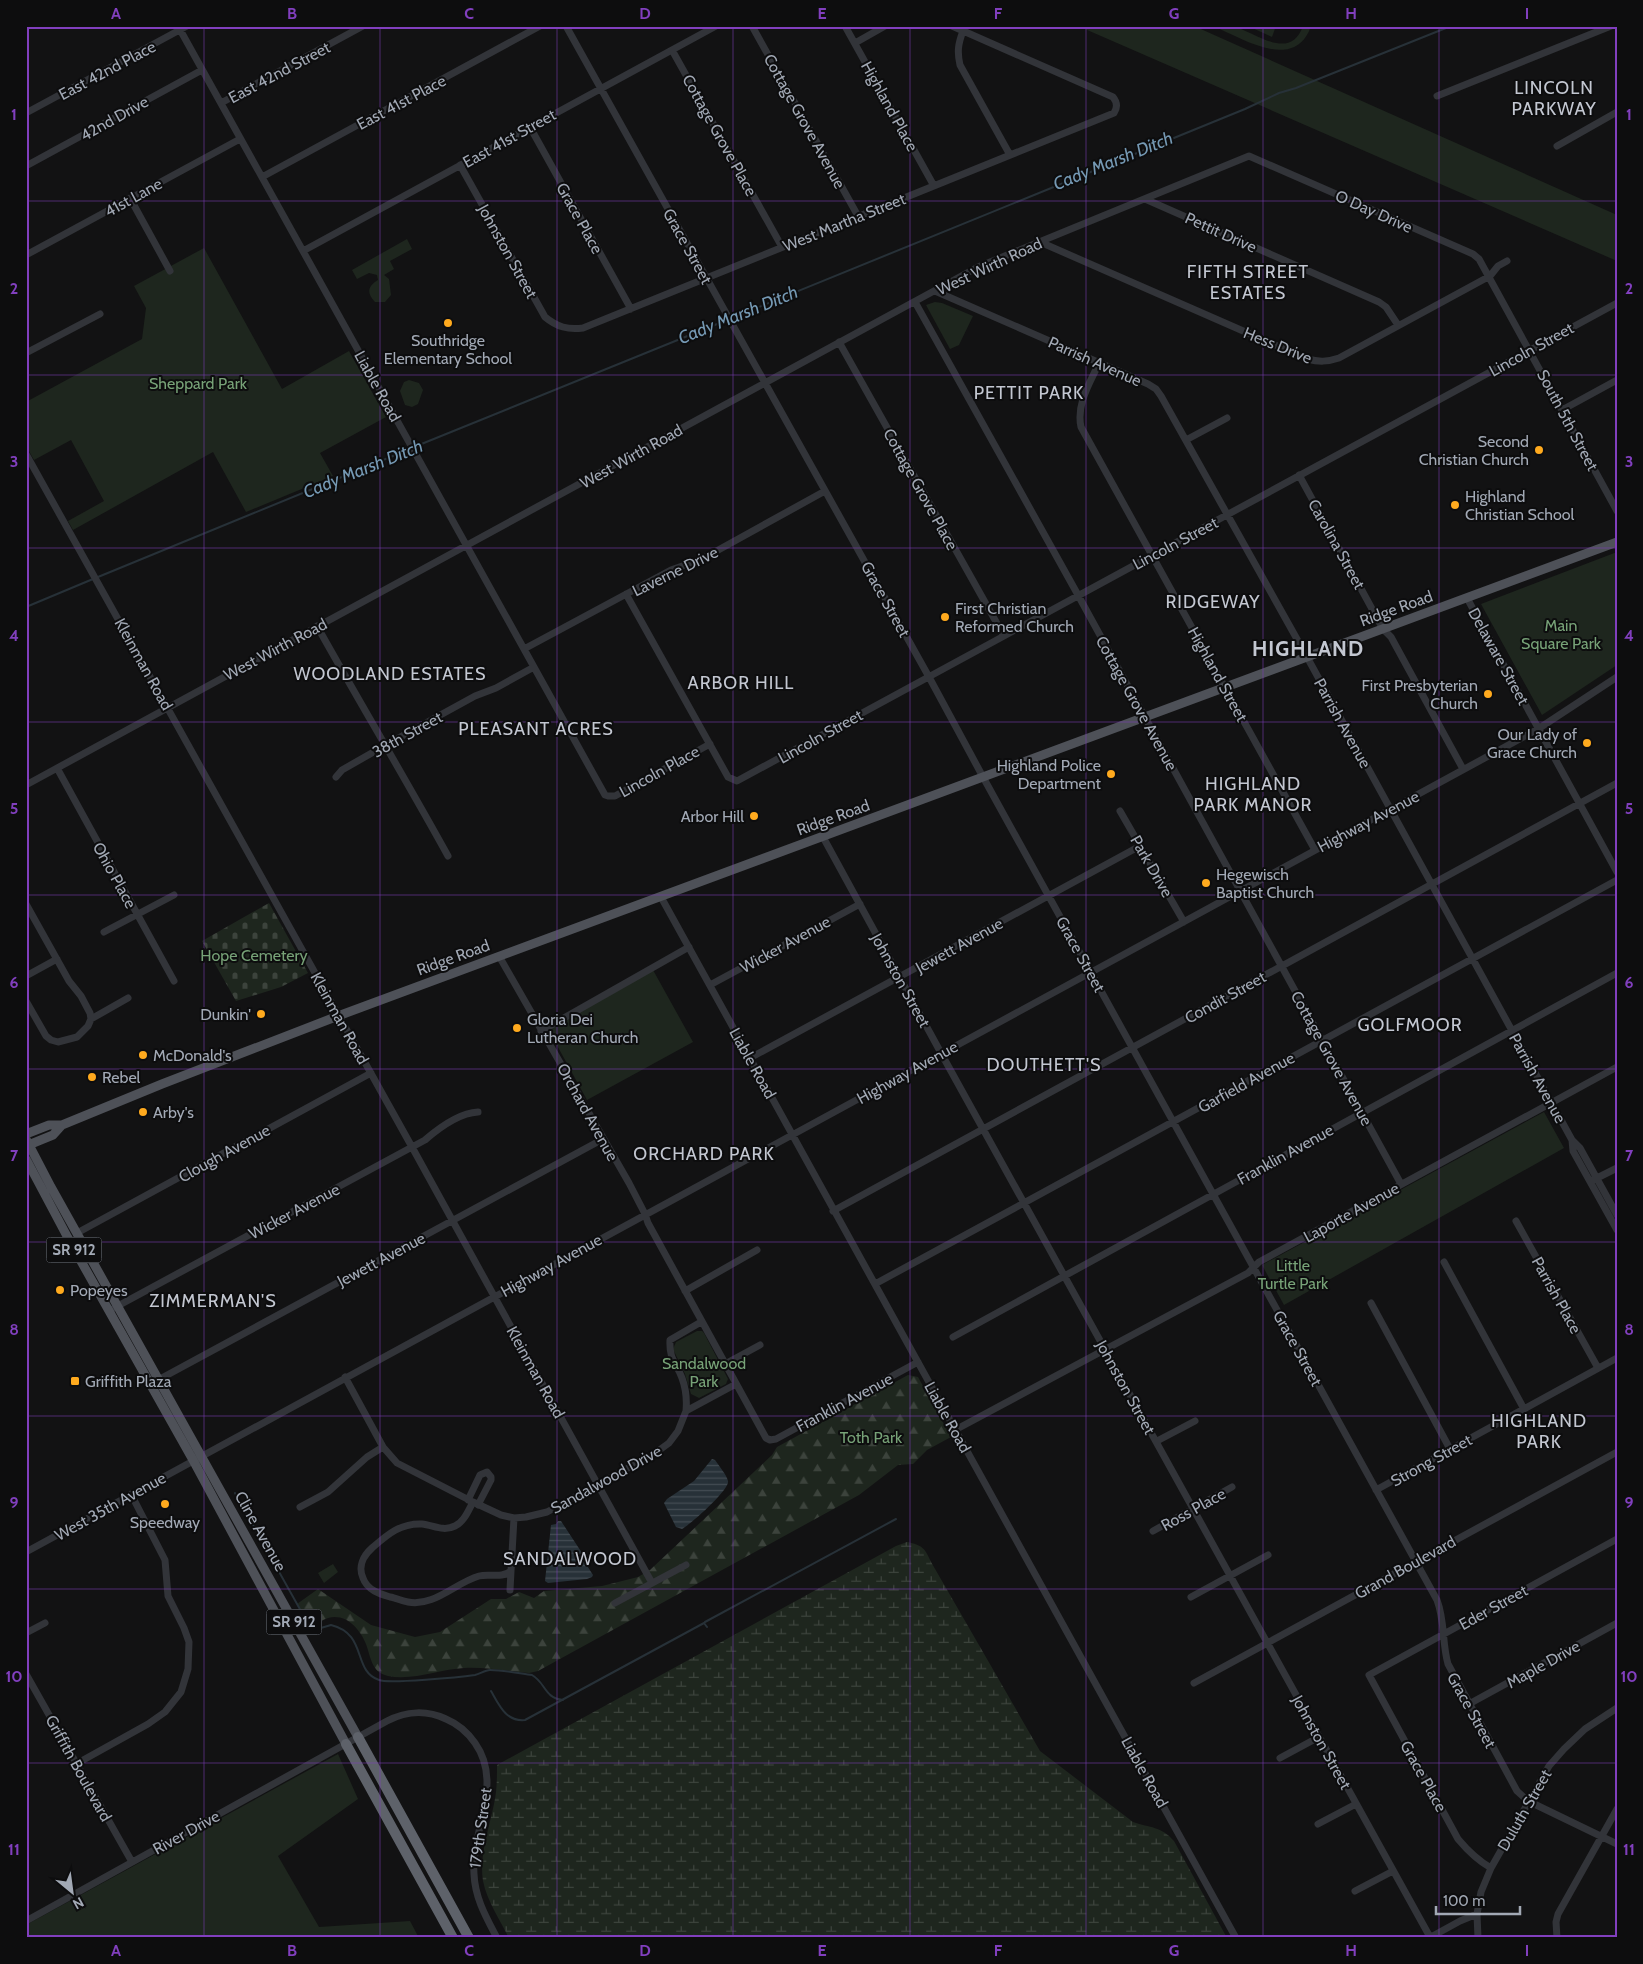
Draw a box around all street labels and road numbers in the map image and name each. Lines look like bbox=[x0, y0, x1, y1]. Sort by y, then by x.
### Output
street label: East 42nd Place bbox=[55, 37, 159, 104]
street label: East 42nd Street bbox=[225, 37, 334, 107]
street label: Cottage Grove Avenue bbox=[760, 51, 849, 192]
street label: Highland Place bbox=[857, 58, 922, 155]
street label: East 41st Place bbox=[353, 71, 449, 134]
street label: Cottage Grove Place bbox=[678, 71, 761, 199]
street label: 42nd Drive bbox=[77, 92, 152, 145]
street label: East 41st Street bbox=[459, 105, 560, 172]
street label: 41st Lane bbox=[101, 174, 165, 221]
street label: Grace Place bbox=[552, 179, 607, 257]
street label: O Day Drive bbox=[1332, 186, 1415, 237]
street label: West Martha Street bbox=[780, 189, 909, 256]
street label: Johnston Street bbox=[473, 200, 542, 302]
street label: Grace Street bbox=[659, 205, 716, 288]
street label: Pettit Drive bbox=[1182, 208, 1259, 257]
street label: West Wirth Road bbox=[933, 234, 1045, 299]
street label: Lincoln Street bbox=[1486, 318, 1577, 380]
street label: Hess Drive bbox=[1241, 323, 1315, 368]
street label: Parrish Avenue bbox=[1045, 332, 1144, 390]
street label: Liable Road bbox=[350, 347, 405, 425]
street label: South 5th Street bbox=[1533, 366, 1602, 475]
street label: West Wirth Road bbox=[577, 420, 686, 492]
street label: Cottage Grove Place bbox=[879, 425, 962, 553]
street label: Carolina Street bbox=[1304, 496, 1369, 593]
street label: Lincoln Street bbox=[1129, 513, 1222, 574]
street label: Laverne Drive bbox=[629, 543, 721, 600]
street label: Grace Street bbox=[857, 558, 914, 641]
street label: Ridge Road bbox=[1357, 586, 1435, 630]
street label: Delaware Street bbox=[1464, 604, 1533, 709]
street label: West Wirth Road bbox=[220, 614, 330, 685]
street label: Kleinman Road bbox=[110, 615, 177, 714]
street label: Highland Street bbox=[1184, 624, 1252, 725]
street label: Cottage Grove Avenue bbox=[1092, 633, 1181, 774]
street label: Parrish Avenue bbox=[1310, 675, 1375, 771]
street label: Lincoln Street bbox=[775, 705, 866, 767]
street label: 38th Street bbox=[369, 707, 446, 761]
street label: Lincoln Place bbox=[616, 742, 703, 801]
street label: Highway Avenue bbox=[1314, 787, 1422, 856]
street label: Ridge Road bbox=[794, 795, 872, 839]
street label: Park Drive bbox=[1126, 832, 1177, 901]
street label: Ohio Place bbox=[89, 839, 140, 912]
street label: Wicker Avenue bbox=[737, 912, 834, 977]
street label: Grace Street bbox=[1052, 913, 1109, 996]
street label: Jewett Avenue bbox=[911, 914, 1006, 978]
street label: Johnston Street bbox=[866, 929, 935, 1031]
street label: Ridge Road bbox=[414, 935, 492, 979]
street label: Condit Street bbox=[1181, 967, 1270, 1028]
street label: Kleinman Road bbox=[306, 969, 373, 1068]
street label: Cottage Grove Avenue bbox=[1287, 988, 1376, 1129]
street label: Liable Road bbox=[725, 1024, 780, 1102]
street label: Parrish Avenue bbox=[1505, 1030, 1570, 1126]
street label: Highway Avenue bbox=[853, 1037, 961, 1108]
street label: Garfield Avenue bbox=[1195, 1048, 1298, 1117]
street label: Orchard Avenue bbox=[553, 1060, 622, 1164]
street label: Clough Avenue bbox=[175, 1120, 273, 1186]
street label: Franklin Avenue bbox=[1234, 1120, 1337, 1189]
street label: Laporte Avenue bbox=[1300, 1178, 1402, 1247]
street label: Wicker Avenue bbox=[246, 1180, 343, 1243]
street label: Jewett Avenue bbox=[333, 1228, 428, 1291]
street label: Highway Avenue bbox=[497, 1230, 605, 1301]
road number: SR 912 bbox=[46, 1238, 102, 1262]
street label: Parrish Place bbox=[1528, 1254, 1585, 1337]
street label: Grace Street bbox=[1269, 1307, 1326, 1390]
street label: Kleinman Road bbox=[502, 1323, 569, 1422]
street label: Johnston Street bbox=[1091, 1336, 1160, 1438]
street label: Franklin Avenue bbox=[793, 1369, 896, 1436]
street label: Liable Road bbox=[920, 1378, 975, 1456]
street label: Strong Street bbox=[1387, 1430, 1476, 1491]
street label: Sandalwood Drive bbox=[548, 1441, 665, 1518]
street label: West 35th Avenue bbox=[51, 1468, 169, 1545]
street label: Ross Place bbox=[1158, 1484, 1229, 1535]
street label: Cline Avenue bbox=[231, 1488, 290, 1575]
street label: Grand Boulevard bbox=[1351, 1532, 1459, 1603]
street label: Eder Street bbox=[1456, 1581, 1531, 1634]
road number: SR 912 bbox=[266, 1610, 322, 1634]
street label: Maple Drive bbox=[1503, 1637, 1583, 1692]
street label: Grace Street bbox=[1443, 1669, 1500, 1752]
street label: Johnston Street bbox=[1287, 1691, 1356, 1793]
street label: Griffith Boulevard bbox=[42, 1712, 116, 1825]
street label: Liable Road bbox=[1117, 1733, 1172, 1811]
street label: Grace Place bbox=[1396, 1737, 1451, 1815]
street label: Duluth Street bbox=[1493, 1766, 1556, 1854]
street label: 179th Street bbox=[465, 1786, 496, 1870]
street label: River Drive bbox=[150, 1806, 223, 1859]

